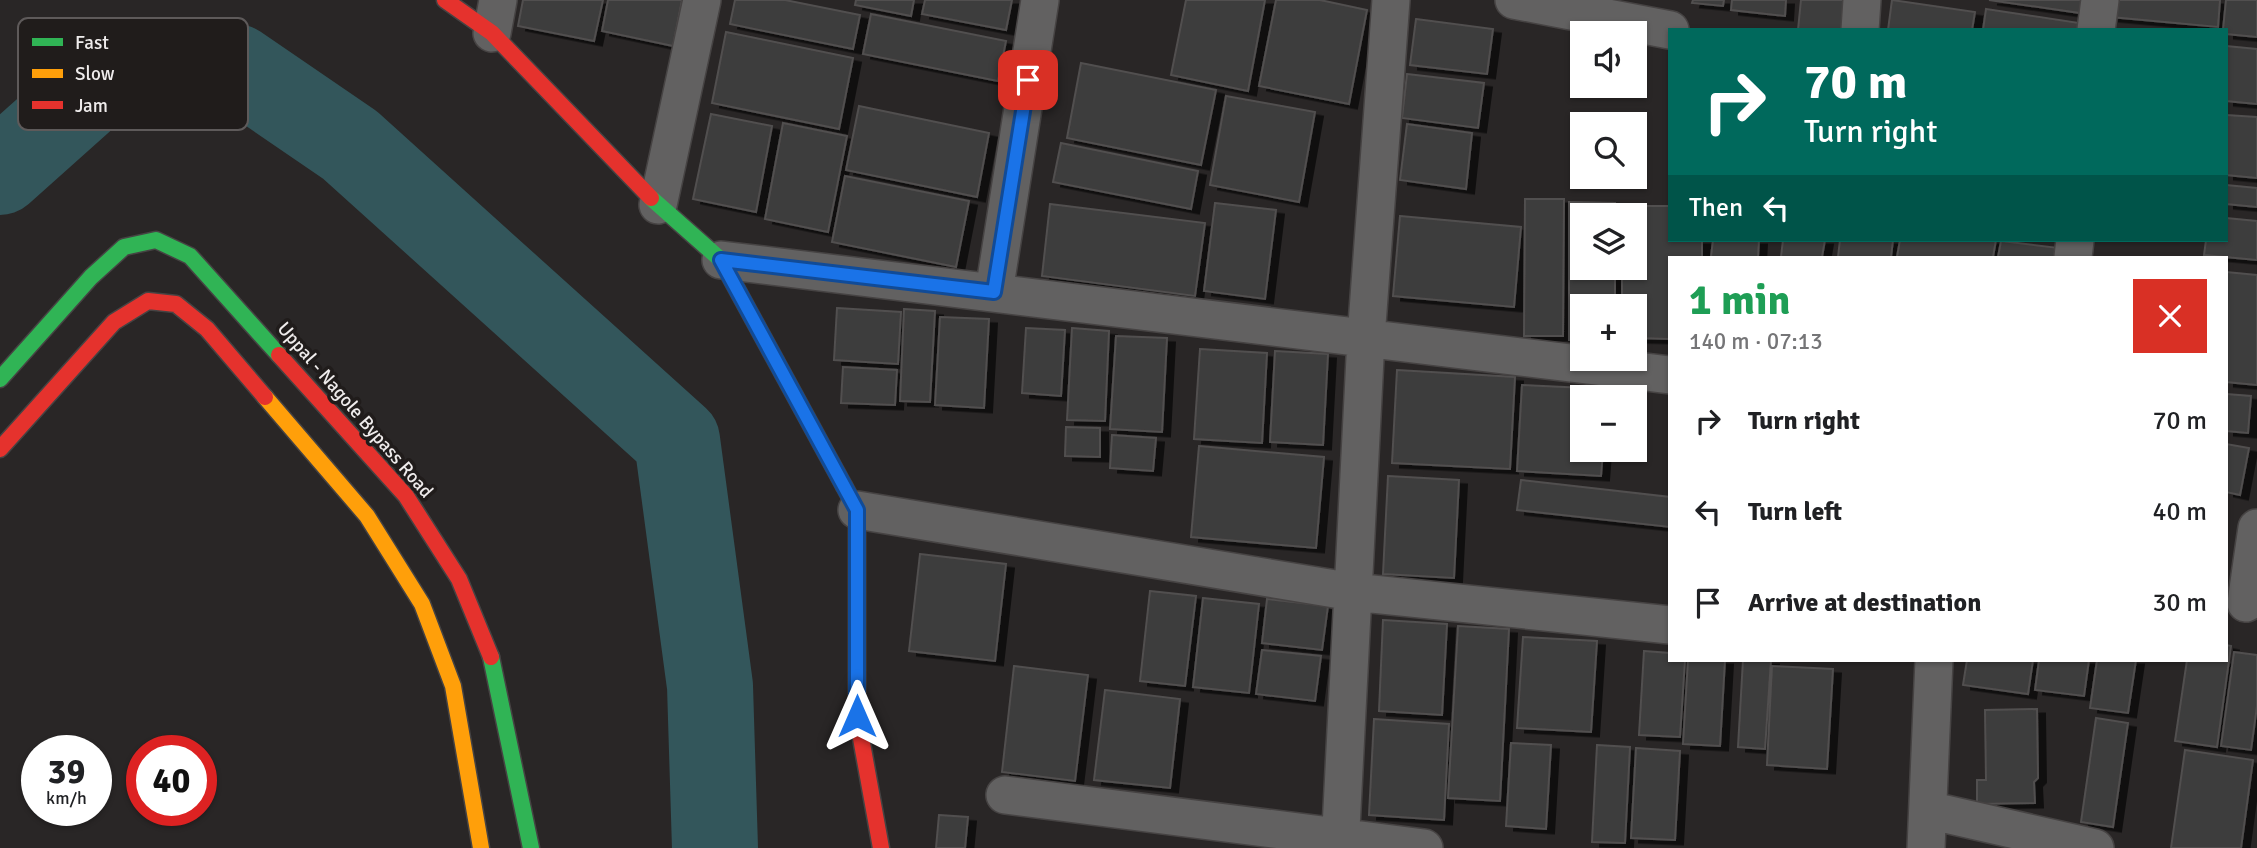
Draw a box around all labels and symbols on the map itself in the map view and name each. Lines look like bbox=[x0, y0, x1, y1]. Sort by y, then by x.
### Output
legend bbox=[18, 18, 248, 130]
text: Fast bbox=[75, 31, 109, 55]
pin bbox=[998, 50, 1058, 110]
text: Slow bbox=[75, 62, 115, 86]
text: Jam bbox=[75, 94, 108, 118]
street label: Uppal - Nagole Bypass Road bbox=[272, 317, 438, 503]
position arrow bbox=[820, 679, 894, 753]
speed limit sign: 40 bbox=[126, 735, 217, 826]

